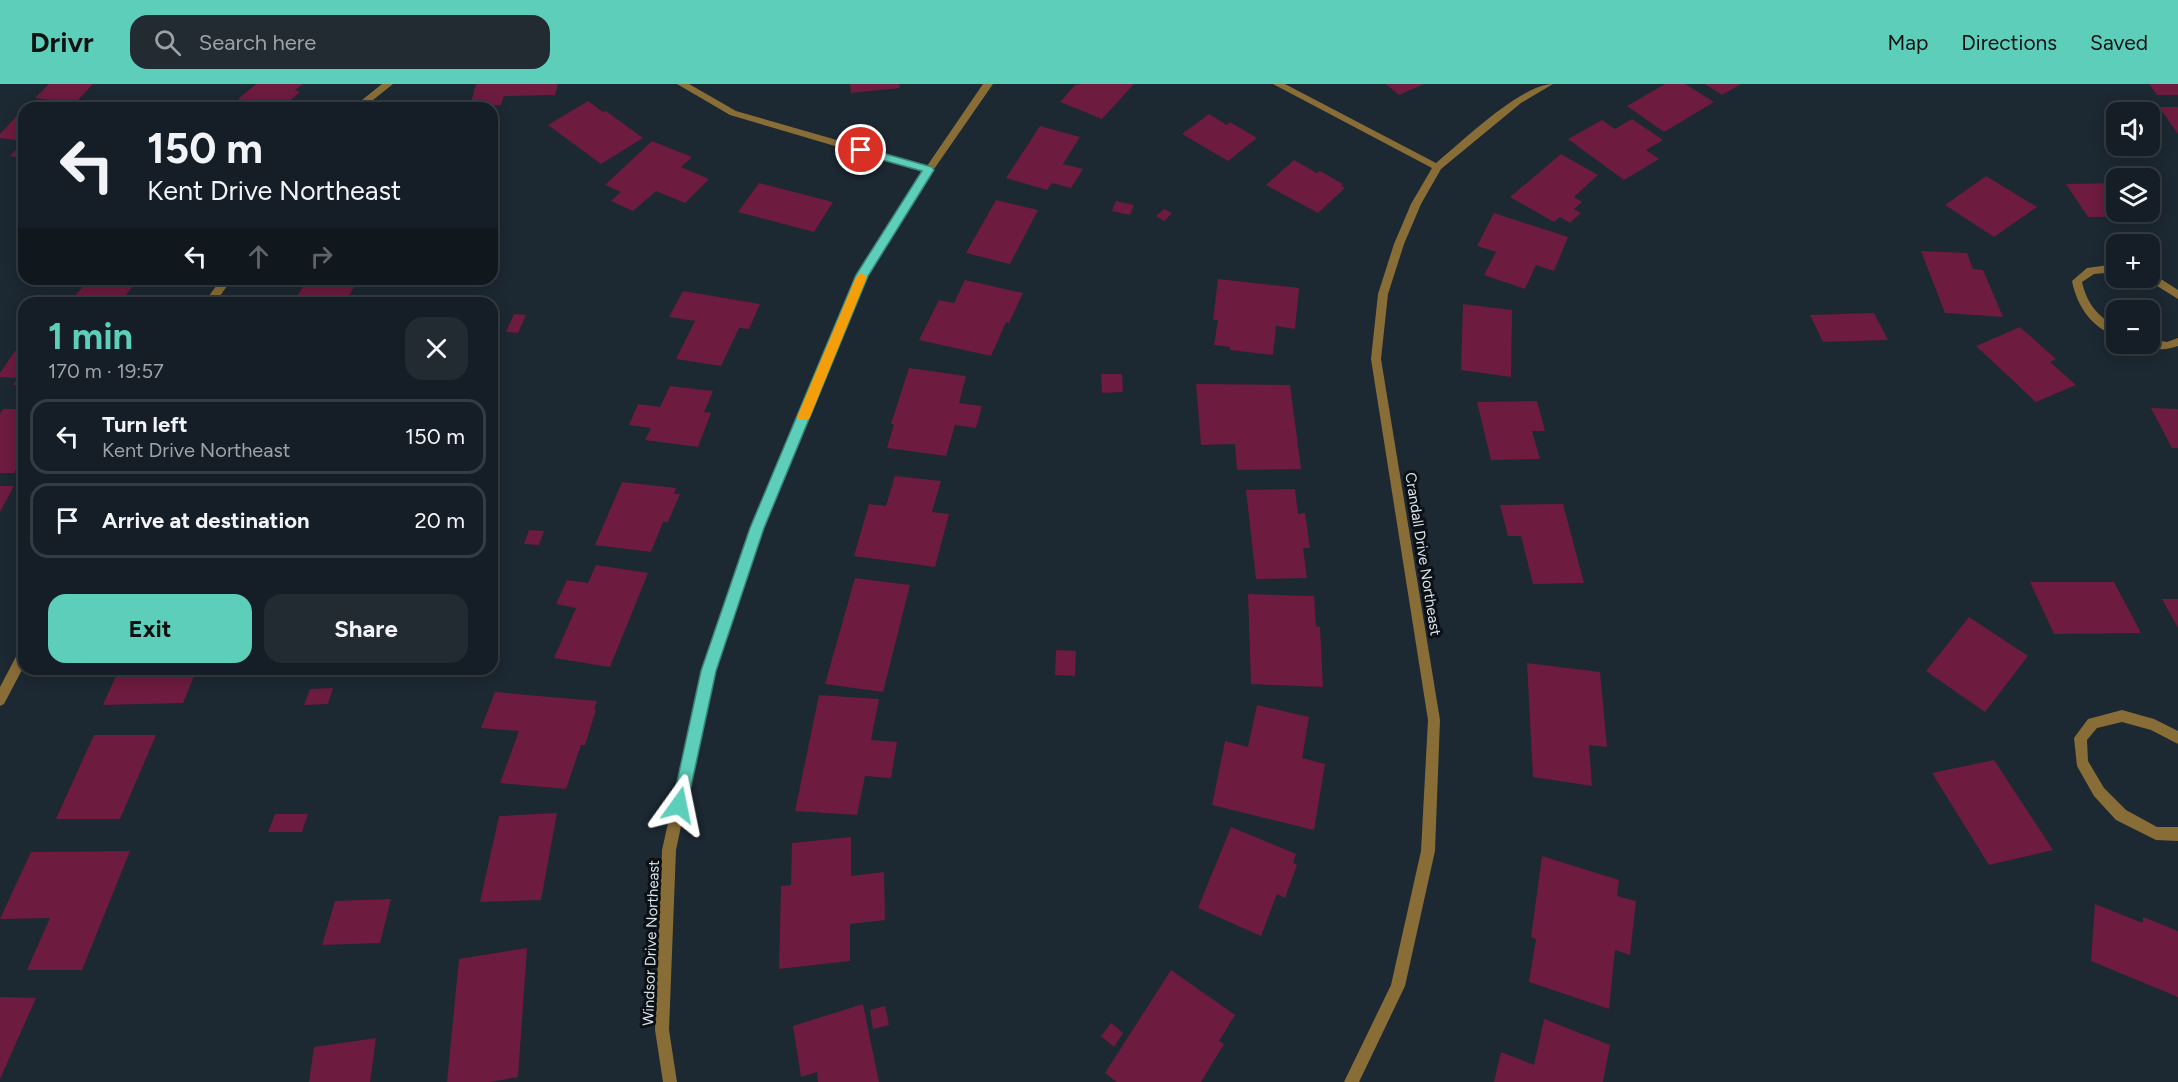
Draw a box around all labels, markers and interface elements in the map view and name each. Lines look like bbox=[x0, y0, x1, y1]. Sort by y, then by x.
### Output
search box bbox=[130, 15, 550, 69]
text: Drivr bbox=[30, 25, 94, 59]
icon: search bbox=[151, 26, 184, 59]
text: Search here bbox=[199, 29, 316, 56]
text: Map bbox=[1887, 30, 1928, 55]
text: Directions bbox=[1961, 30, 2057, 55]
text: Saved bbox=[2090, 30, 2148, 55]
map controls bbox=[2106, 102, 2160, 354]
button: sound bbox=[2106, 102, 2160, 156]
text: 150 m bbox=[147, 123, 263, 174]
pin bbox=[835, 124, 886, 175]
icon: left bbox=[48, 126, 126, 204]
icon: arrive bbox=[844, 133, 877, 166]
button: layers bbox=[2106, 168, 2160, 222]
text: Kent Drive Northeast bbox=[147, 174, 401, 207]
button: + bbox=[2106, 234, 2160, 288]
icon: left bbox=[179, 240, 212, 273]
icon: ahead bbox=[242, 240, 275, 273]
icon: right bbox=[305, 240, 338, 273]
button: − bbox=[2106, 300, 2160, 354]
text: 1 min bbox=[48, 315, 133, 358]
button: close bbox=[405, 317, 468, 380]
text: 170 m · 19:57 bbox=[48, 359, 164, 383]
text: Turn left bbox=[102, 411, 188, 438]
icon: left bbox=[51, 420, 84, 453]
text: 150 m bbox=[405, 423, 465, 450]
text: Kent Drive Northeast bbox=[102, 438, 290, 462]
street label: Crandall Drive Northeast bbox=[1401, 471, 1445, 637]
icon: arrive bbox=[51, 504, 84, 537]
text: Arrive at destination bbox=[102, 507, 310, 534]
text: 20 m bbox=[414, 507, 465, 534]
button: Exit bbox=[48, 594, 252, 663]
button: Share bbox=[264, 594, 468, 663]
position arrow bbox=[647, 773, 711, 837]
street label: Windsor Drive Northeast bbox=[639, 860, 663, 1026]

